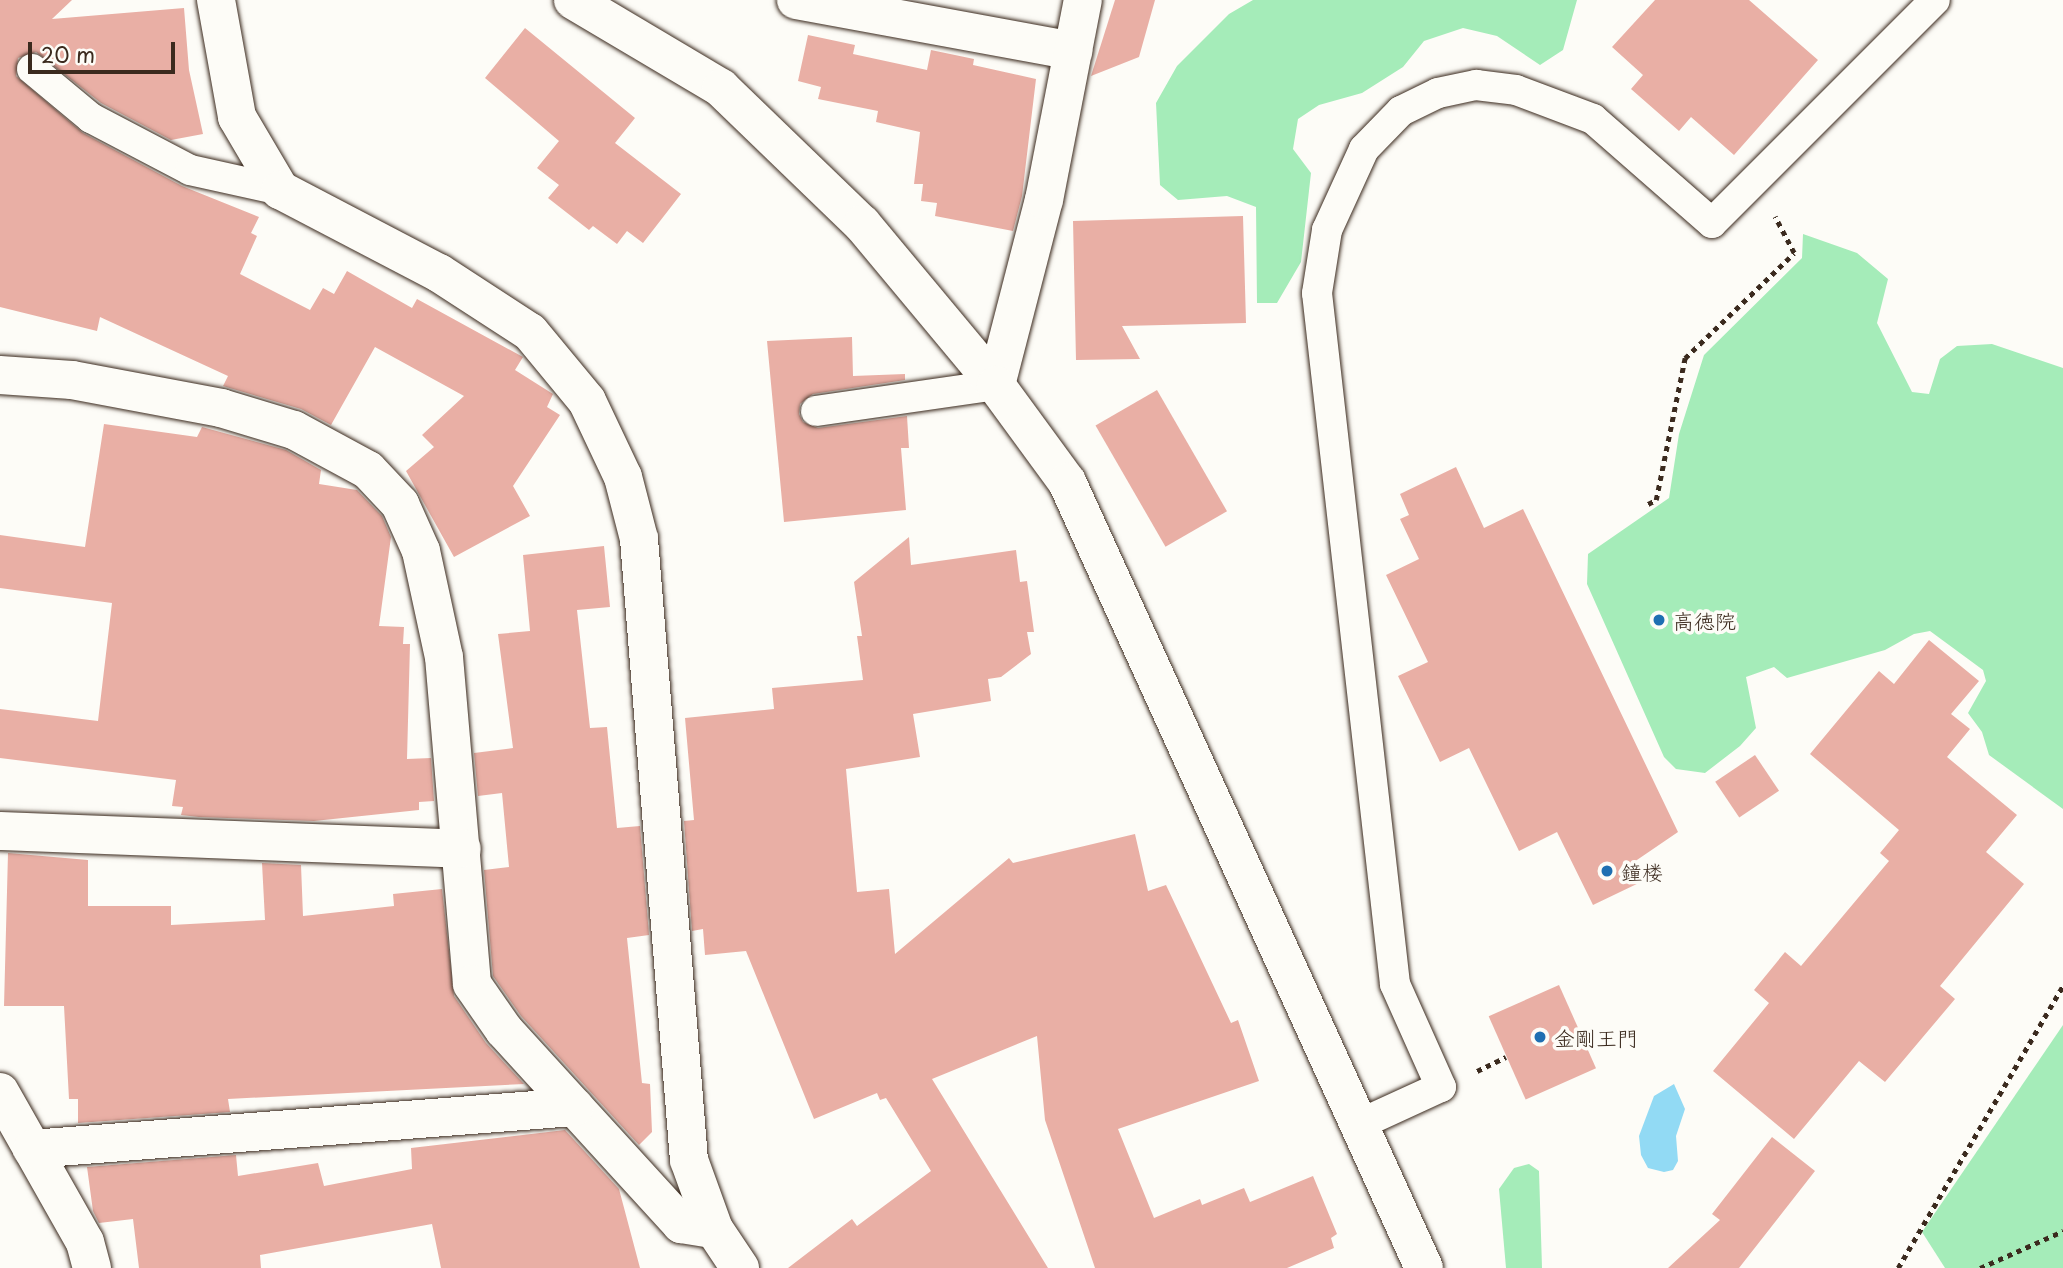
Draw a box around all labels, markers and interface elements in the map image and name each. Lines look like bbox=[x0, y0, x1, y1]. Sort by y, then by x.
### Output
scale bar bbox=[32, 28, 178, 72]
text: 20 m bbox=[41, 38, 95, 70]
place label: 高徳院 bbox=[1673, 607, 1736, 633]
marker: 高徳院 bbox=[1651, 612, 1667, 628]
place label: 鐘楼 bbox=[1621, 858, 1663, 884]
marker: 鐘楼 bbox=[1599, 863, 1615, 879]
place label: 金剛王門 bbox=[1554, 1024, 1638, 1050]
marker: 金剛王門 bbox=[1532, 1029, 1548, 1045]

